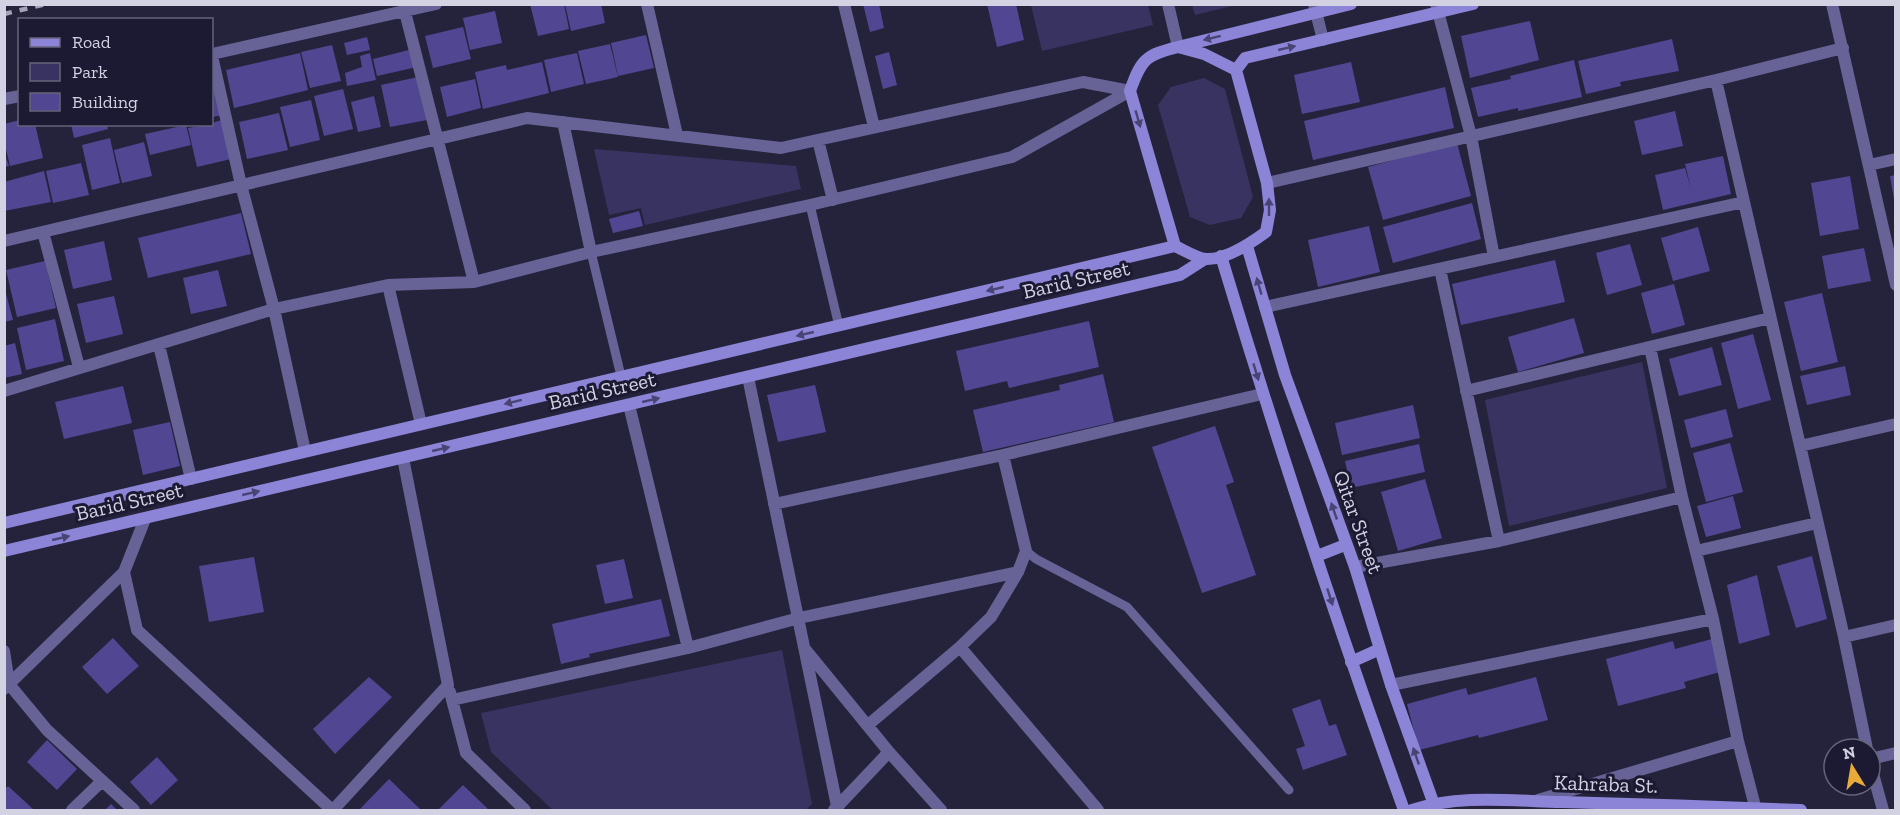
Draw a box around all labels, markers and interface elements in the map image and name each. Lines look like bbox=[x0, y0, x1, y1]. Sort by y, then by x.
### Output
legend bbox=[18, 18, 213, 126]
text: Road bbox=[72, 31, 111, 53]
one-way arrow bbox=[1203, 34, 1221, 44]
one-way arrow bbox=[1278, 43, 1297, 52]
text: Park bbox=[72, 61, 108, 83]
text: Building bbox=[72, 91, 138, 113]
one-way arrow bbox=[1134, 110, 1143, 128]
one-way arrow bbox=[1264, 197, 1274, 216]
street label: Barid Street bbox=[1020, 255, 1132, 304]
one-way arrow bbox=[1254, 277, 1263, 295]
one-way arrow bbox=[986, 284, 1004, 294]
one-way arrow bbox=[796, 329, 815, 339]
one-way arrow bbox=[1252, 363, 1261, 381]
street label: Barid Street bbox=[546, 366, 658, 415]
one-way arrow bbox=[642, 394, 661, 404]
one-way arrow bbox=[504, 398, 523, 407]
one-way arrow bbox=[432, 443, 450, 453]
street label: Qitar Street bbox=[1328, 467, 1389, 577]
street label: Barid Street bbox=[73, 477, 185, 526]
one-way arrow bbox=[242, 488, 261, 498]
one-way arrow bbox=[1328, 502, 1338, 520]
one-way arrow bbox=[52, 533, 71, 542]
one-way arrow bbox=[1326, 588, 1335, 606]
north arrow bbox=[1822, 737, 1882, 797]
text: N bbox=[1841, 742, 1857, 763]
one-way arrow bbox=[1410, 747, 1420, 765]
street label: Kahraba St. bbox=[1554, 769, 1658, 798]

